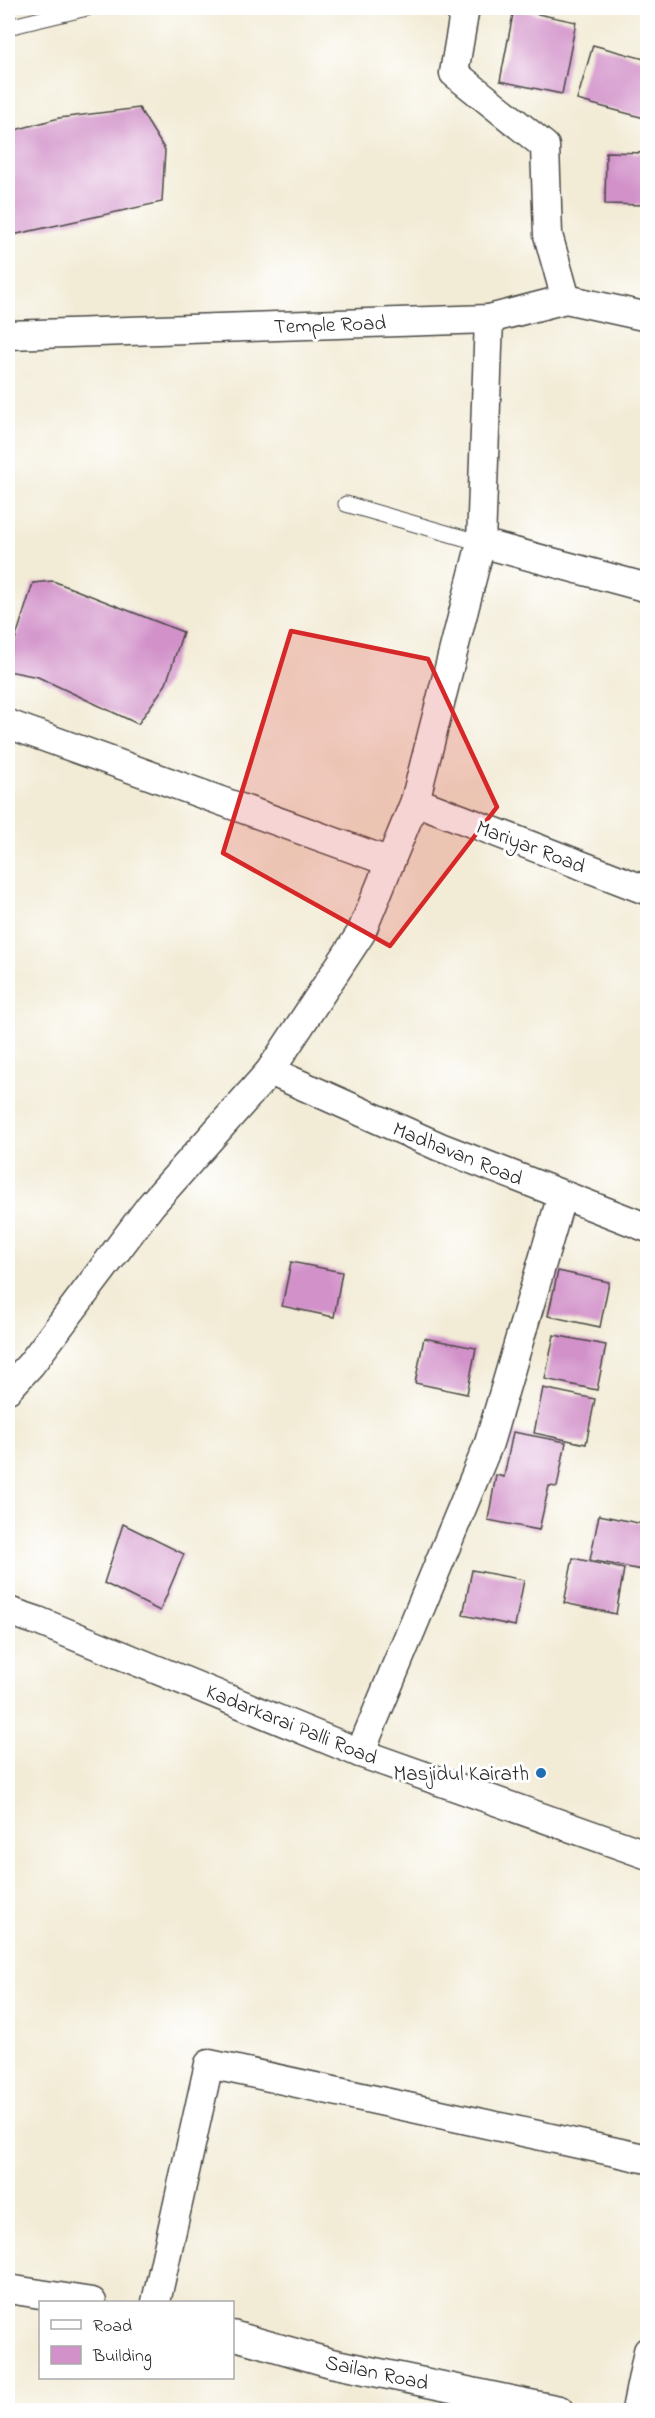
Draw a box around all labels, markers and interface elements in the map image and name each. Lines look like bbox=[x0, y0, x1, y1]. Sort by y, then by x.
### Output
street label: Temple Road bbox=[273, 309, 387, 343]
street label: Mariyar Road bbox=[471, 813, 589, 884]
street label: Madhavan Road bbox=[388, 1115, 527, 1195]
street label: Kadarkarai Palli Road bbox=[201, 1678, 382, 1774]
place label: Masjidul Kairath bbox=[394, 1760, 529, 1790]
marker: Masjidul Kairath bbox=[534, 1766, 548, 1780]
legend bbox=[39, 2301, 234, 2379]
text: Road bbox=[93, 2314, 132, 2340]
text: Building bbox=[92, 2344, 152, 2371]
street label: Sailan Road bbox=[322, 2348, 431, 2400]

